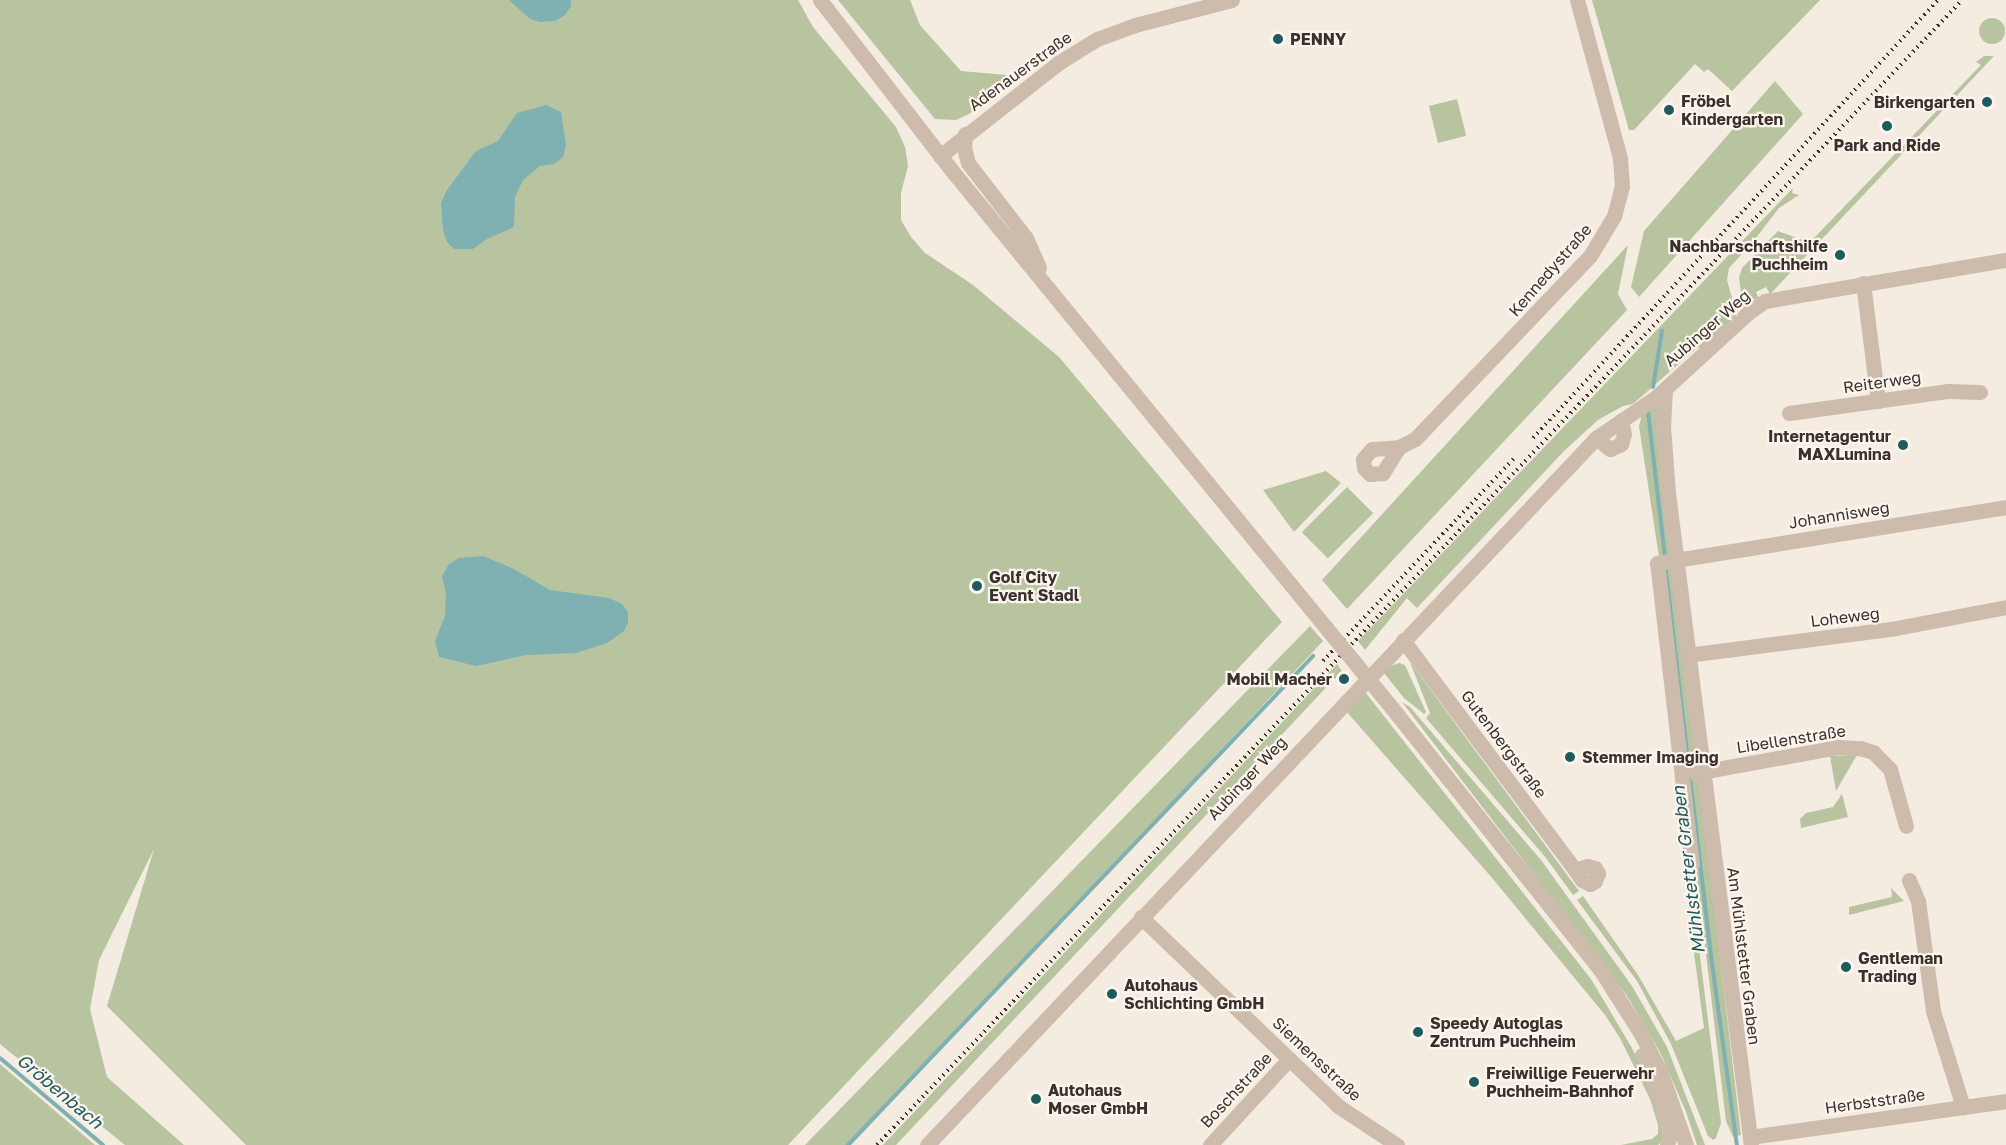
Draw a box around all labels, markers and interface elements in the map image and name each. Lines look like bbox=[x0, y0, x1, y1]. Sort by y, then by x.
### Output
street label: Adenauerstraße bbox=[965, 27, 1075, 115]
place label: PENNY bbox=[1290, 29, 1346, 49]
marker: PENNY bbox=[1271, 32, 1285, 46]
place label: Fröbel Kindergarten bbox=[1681, 91, 1783, 129]
place label: Birkengarten bbox=[1874, 92, 1975, 112]
marker: Birkengarten bbox=[1980, 95, 1994, 109]
marker: Fröbel Kindergarten bbox=[1662, 103, 1676, 117]
marker: Park and Ride bbox=[1880, 119, 1894, 133]
place label: Park and Ride bbox=[1834, 135, 1940, 155]
street label: Kennedystraße bbox=[1505, 220, 1595, 320]
place label: Nachbarschaftshilfe Puchheim bbox=[1669, 236, 1828, 274]
marker: Nachbarschaftshilfe Puchheim bbox=[1833, 248, 1847, 262]
street label: Aubinger Weg bbox=[1660, 286, 1754, 370]
street label: Reiterweg bbox=[1842, 367, 1922, 397]
place label: Internetagentur MAXLumina bbox=[1768, 426, 1891, 464]
marker: Internetagentur MAXLumina bbox=[1896, 438, 1910, 452]
street label: Johannisweg bbox=[1787, 498, 1891, 532]
place label: Golf City Event Stadl bbox=[989, 567, 1079, 605]
marker: Golf City Event Stadl bbox=[970, 579, 984, 593]
street label: Loheweg bbox=[1809, 603, 1881, 631]
place label: Mobil Macher bbox=[1226, 669, 1332, 689]
marker: Mobil Macher bbox=[1337, 672, 1351, 686]
street label: Gutenbergstraße bbox=[1457, 686, 1551, 802]
street label: Libellenstraße bbox=[1735, 721, 1847, 757]
street label: Aubinger Weg bbox=[1203, 732, 1291, 824]
place label: Stemmer Imaging bbox=[1582, 747, 1719, 767]
marker: Stemmer Imaging bbox=[1563, 750, 1577, 764]
water label: Mühlstetter Graben bbox=[1667, 785, 1709, 955]
street label: Am Mühlstetter Graben bbox=[1724, 866, 1764, 1046]
place label: Gentleman Trading bbox=[1858, 948, 1943, 986]
marker: Gentleman Trading bbox=[1839, 960, 1853, 974]
place label: Autohaus Schlichting GmbH bbox=[1124, 975, 1264, 1013]
marker: Autohaus Schlichting GmbH bbox=[1105, 987, 1119, 1001]
street label: Siemensstraße bbox=[1269, 1013, 1365, 1105]
place label: Speedy Autoglas Zentrum Puchheim bbox=[1430, 1013, 1576, 1051]
marker: Speedy Autoglas Zentrum Puchheim bbox=[1411, 1025, 1425, 1039]
street label: Boschstraße bbox=[1196, 1048, 1276, 1132]
water label: Gröbenbach bbox=[13, 1049, 107, 1133]
place label: Freiwillige Feuerwehr Puchheim-Bahnhof bbox=[1486, 1063, 1654, 1101]
marker: Freiwillige Feuerwehr Puchheim-Bahnhof bbox=[1467, 1075, 1481, 1089]
place label: Autohaus Moser GmbH bbox=[1048, 1080, 1148, 1118]
street label: Herbststraße bbox=[1824, 1084, 1926, 1118]
marker: Autohaus Moser GmbH bbox=[1029, 1092, 1043, 1106]

